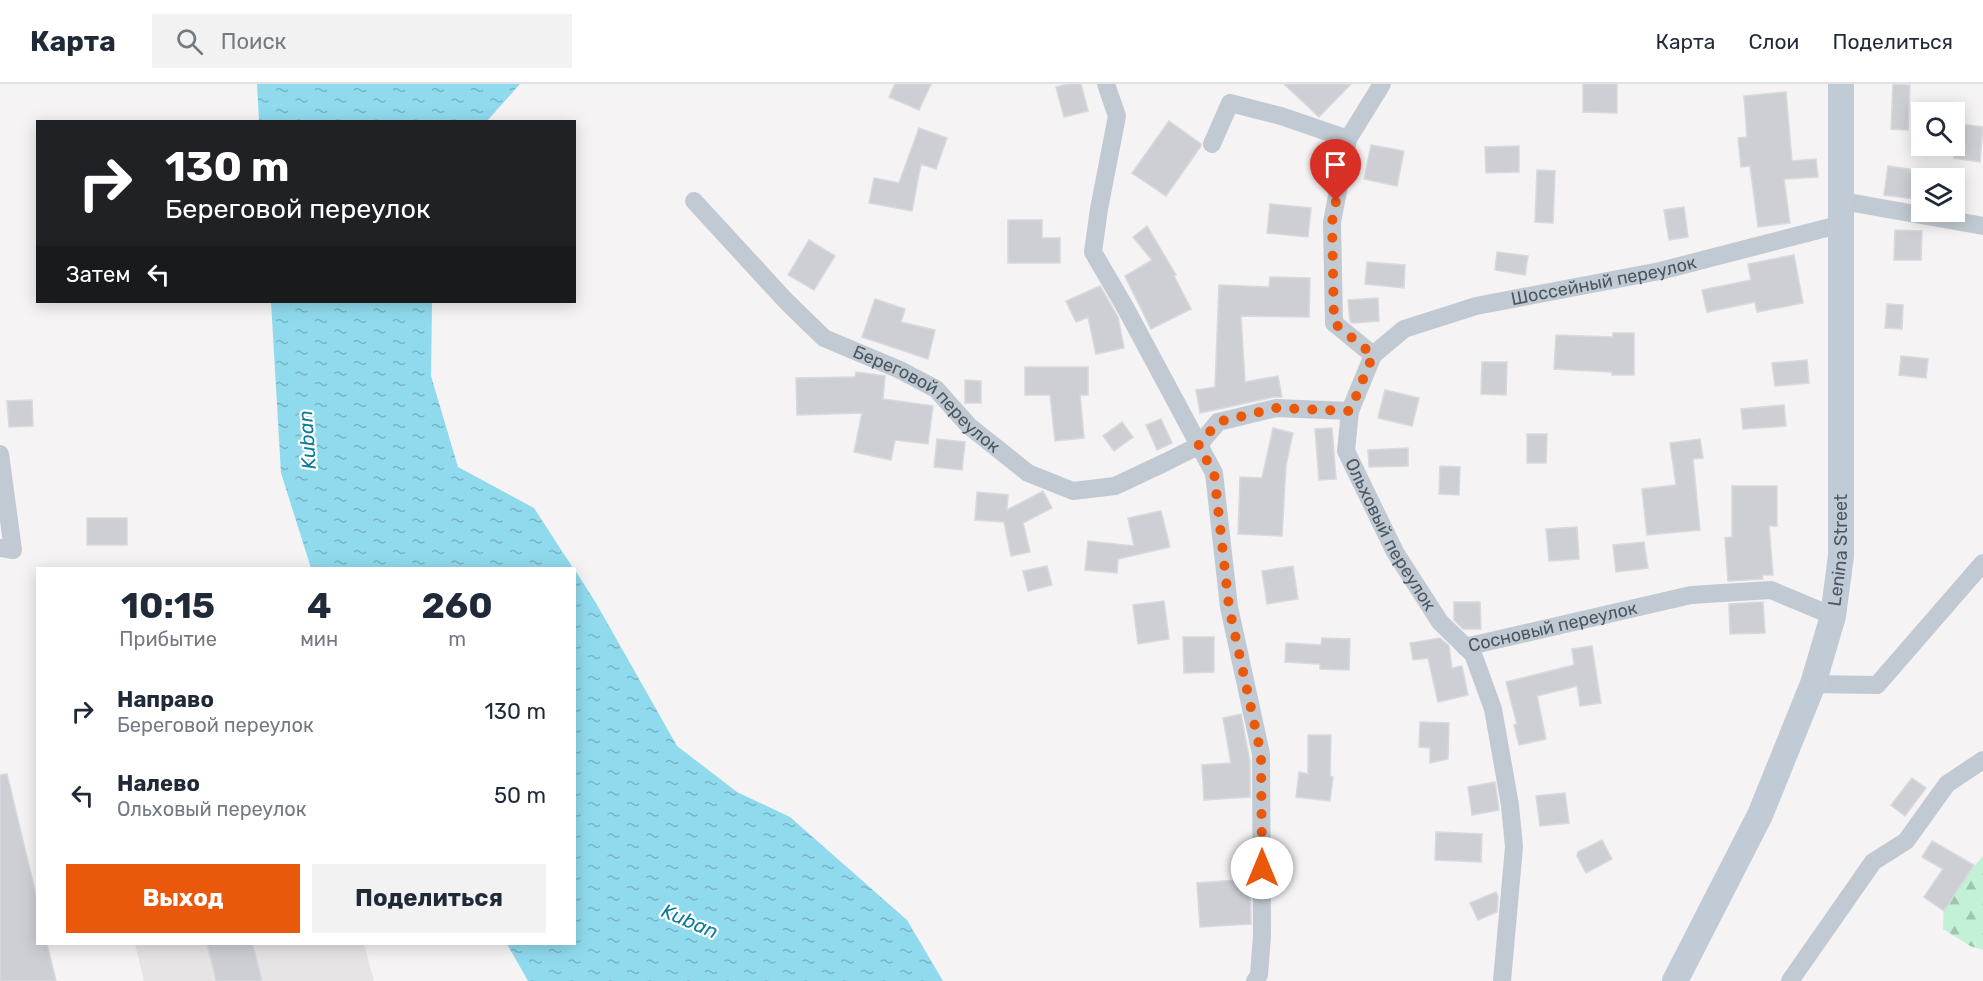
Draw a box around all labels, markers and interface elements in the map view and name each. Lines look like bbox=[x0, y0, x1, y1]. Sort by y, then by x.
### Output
search box bbox=[152, 14, 572, 68]
text: Карта bbox=[30, 25, 116, 58]
icon: search bbox=[173, 25, 206, 58]
text: Поиск bbox=[221, 28, 286, 55]
text: Карта bbox=[1655, 29, 1715, 54]
text: Слои bbox=[1748, 29, 1799, 54]
text: Поделиться bbox=[1832, 29, 1953, 54]
map controls bbox=[1911, 102, 1965, 222]
button: search bbox=[1911, 102, 1965, 156]
pin bbox=[1310, 139, 1361, 201]
text: 130 m bbox=[165, 142, 290, 192]
icon: right bbox=[66, 144, 144, 222]
icon: arrive bbox=[1319, 148, 1352, 181]
button: layers bbox=[1911, 168, 1965, 222]
text: Береговой переулок bbox=[165, 193, 431, 225]
street label: Шоссейный переулок bbox=[1509, 251, 1699, 310]
icon: left bbox=[142, 258, 175, 291]
text: Затем bbox=[66, 261, 130, 288]
street label: Береговой переулок bbox=[850, 340, 1005, 458]
water label: Kuban bbox=[293, 410, 321, 470]
street label: Ольховый переулок bbox=[1340, 455, 1441, 615]
street label: Lenina Street bbox=[1823, 494, 1852, 608]
text: 10:15 bbox=[121, 584, 215, 627]
text: 4 bbox=[307, 584, 332, 627]
text: 260 bbox=[421, 584, 493, 627]
street label: Сосновый переулок bbox=[1466, 597, 1640, 657]
text: Прибытие bbox=[119, 627, 217, 651]
text: мин bbox=[300, 627, 338, 651]
text: m bbox=[448, 627, 466, 651]
text: Направо bbox=[117, 686, 214, 713]
icon: right bbox=[66, 695, 99, 728]
text: 130 m bbox=[484, 698, 546, 725]
text: Береговой переулок bbox=[117, 713, 314, 737]
text: Налево bbox=[117, 770, 200, 797]
icon: left bbox=[66, 779, 99, 812]
text: 50 m bbox=[494, 782, 546, 809]
text: Ольховый переулок bbox=[117, 797, 307, 821]
position arrow bbox=[1230, 836, 1294, 900]
button: Выход bbox=[66, 864, 300, 933]
button: Поделиться bbox=[312, 864, 546, 933]
water label: Kuban bbox=[658, 898, 722, 944]

